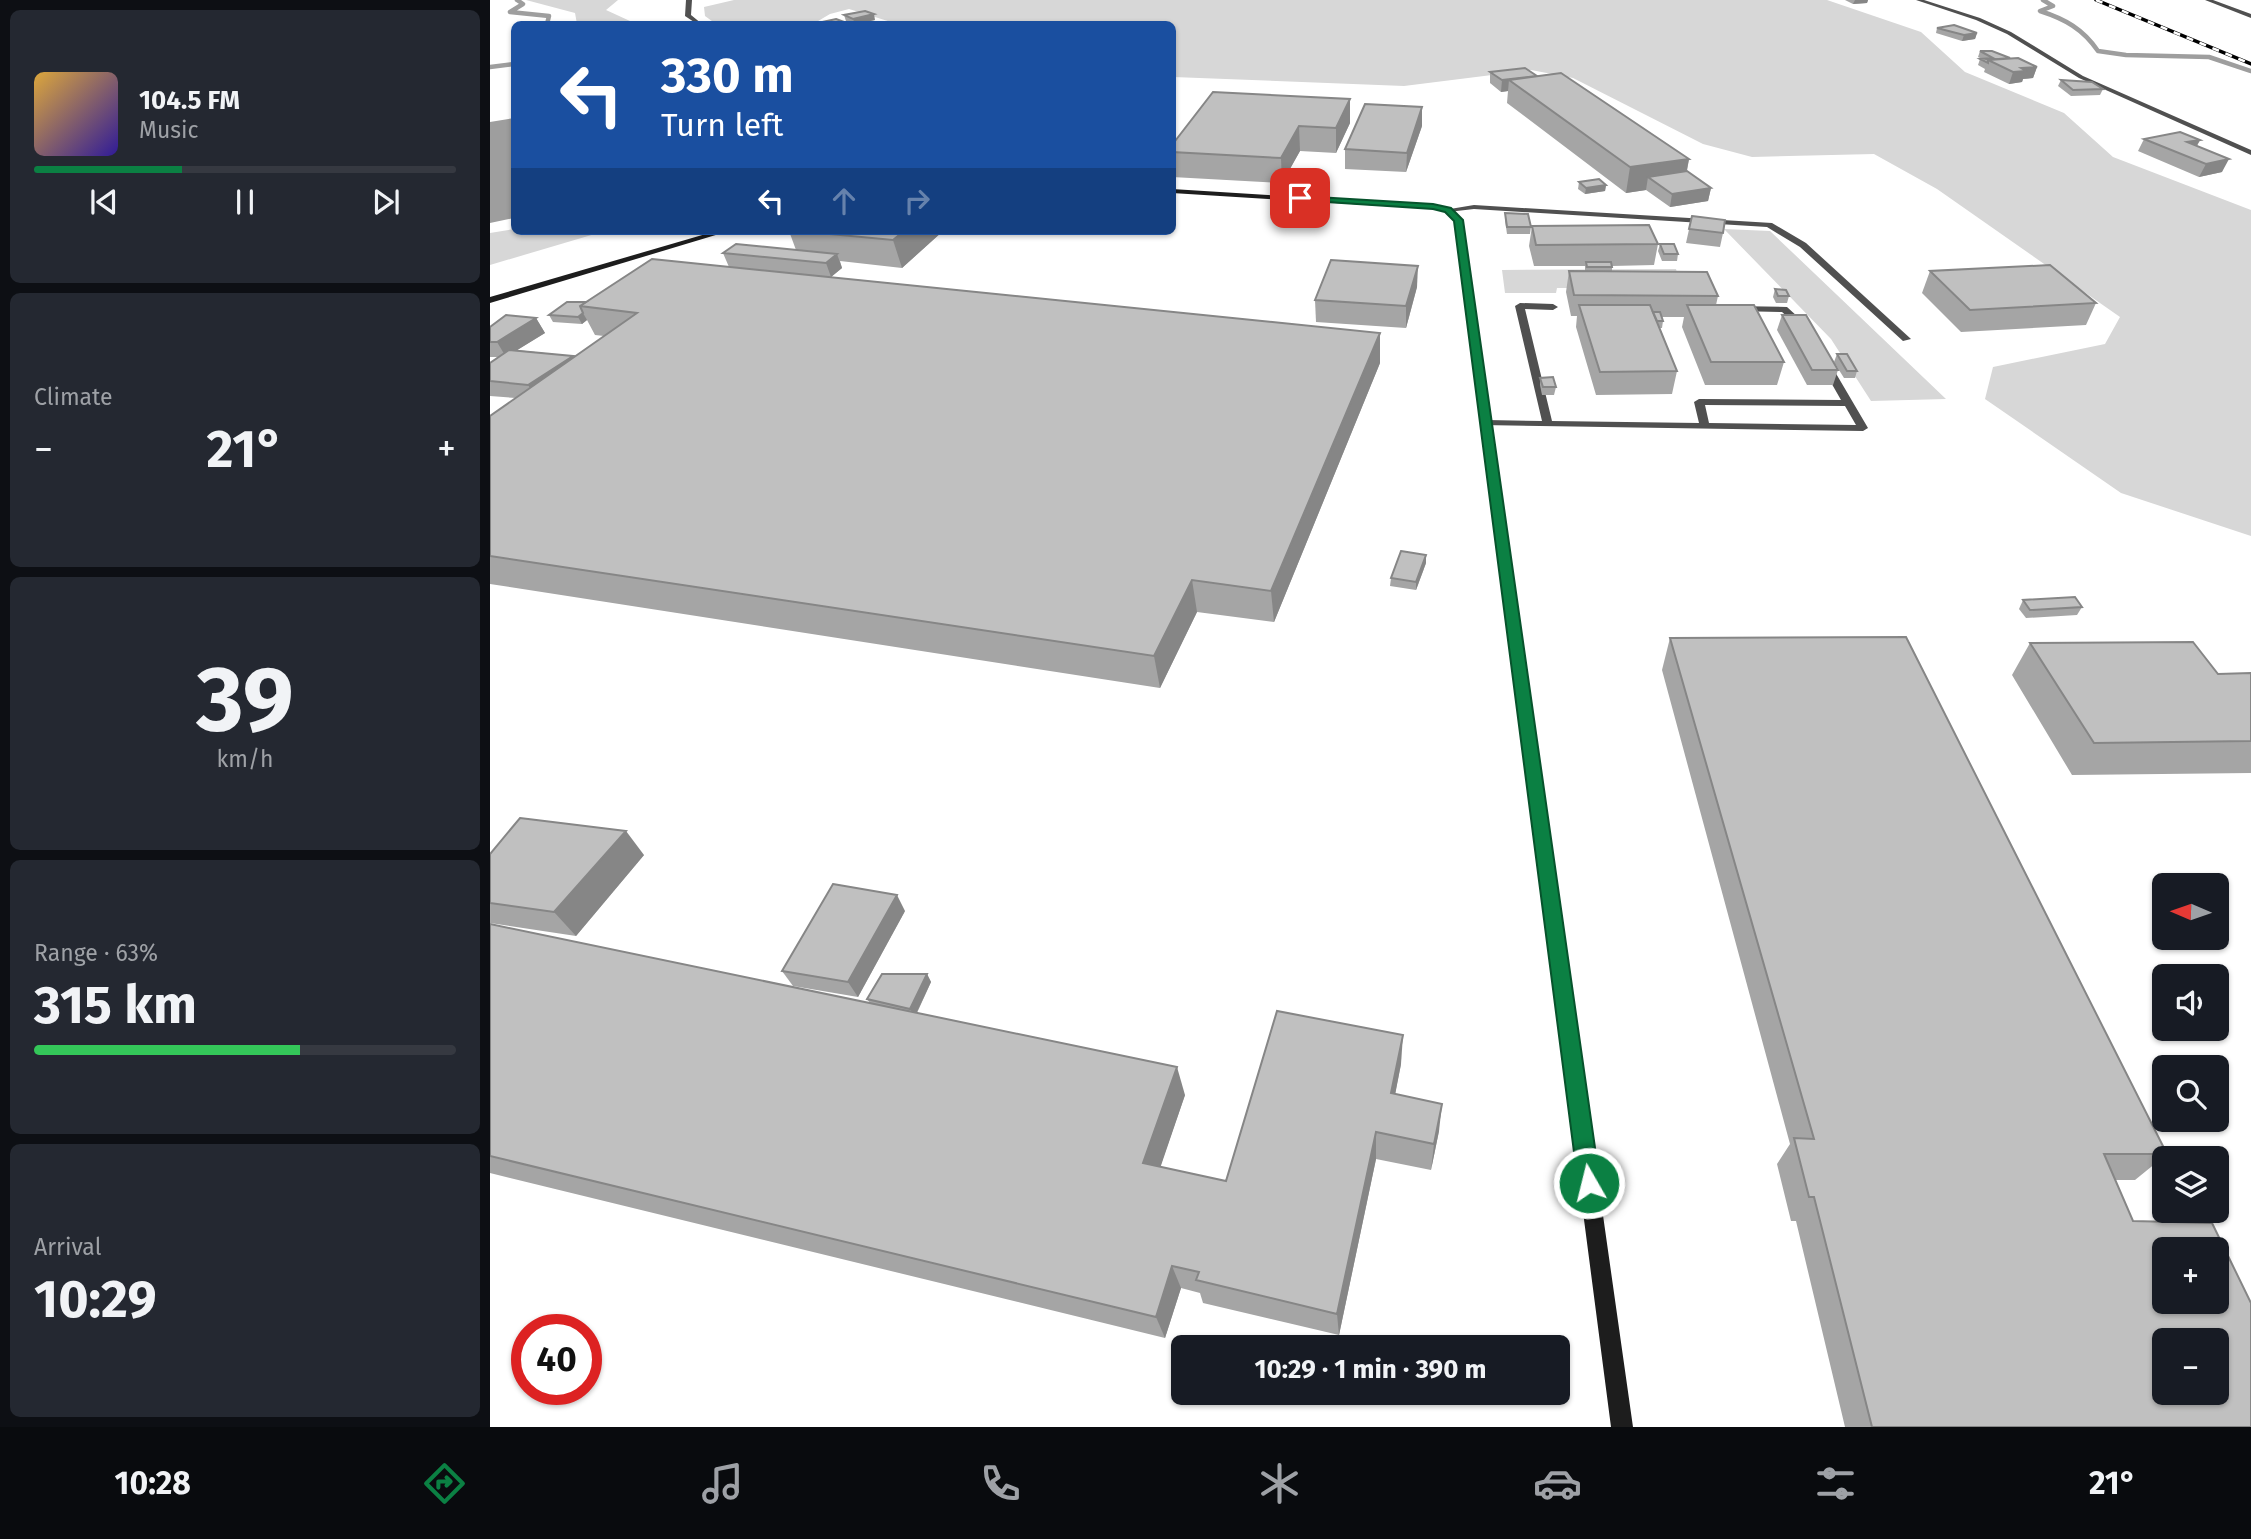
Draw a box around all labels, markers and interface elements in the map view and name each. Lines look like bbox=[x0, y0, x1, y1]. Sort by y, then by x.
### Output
text: 330 m bbox=[661, 46, 794, 105]
icon: left bbox=[546, 49, 637, 140]
text: 104.5 FM bbox=[139, 85, 240, 116]
text: Turn left bbox=[661, 106, 783, 144]
text: Music bbox=[139, 116, 199, 144]
pin bbox=[1270, 168, 1330, 228]
icon: arrive bbox=[1281, 179, 1319, 217]
icon: left bbox=[752, 182, 790, 220]
icon: ahead bbox=[825, 182, 863, 220]
icon: right bbox=[898, 182, 936, 220]
icon: previous bbox=[85, 183, 123, 221]
icon: pause bbox=[226, 183, 264, 221]
icon: next bbox=[367, 183, 405, 221]
text: Climate bbox=[34, 383, 113, 411]
text: 21° bbox=[207, 418, 284, 481]
text: − bbox=[34, 426, 53, 472]
text: + bbox=[437, 426, 456, 472]
text: 39 bbox=[196, 645, 294, 754]
text: km/h bbox=[217, 745, 273, 773]
north arrow bbox=[2152, 873, 2230, 950]
map controls bbox=[2152, 873, 2229, 1405]
text: Range · 63% bbox=[34, 939, 158, 967]
button: sound bbox=[2152, 964, 2229, 1041]
text: 315 km bbox=[34, 974, 197, 1037]
button: search bbox=[2152, 1055, 2229, 1132]
position arrow bbox=[1552, 1146, 1626, 1220]
button: layers bbox=[2152, 1146, 2229, 1223]
text: Arrival bbox=[34, 1233, 101, 1261]
button: + bbox=[2152, 1237, 2229, 1314]
text: 10:29 bbox=[34, 1268, 157, 1331]
speed limit sign: 40 bbox=[511, 1314, 602, 1405]
button: − bbox=[2152, 1328, 2229, 1405]
text: 10:29 · 1 min · 390 m bbox=[1254, 1354, 1487, 1385]
icon: directions bbox=[420, 1459, 469, 1508]
icon: music bbox=[698, 1459, 747, 1508]
icon: phone bbox=[976, 1459, 1025, 1508]
icon: climate bbox=[1255, 1459, 1304, 1508]
icon: car bbox=[1533, 1459, 1582, 1508]
icon: filters bbox=[1811, 1459, 1860, 1508]
text: 10:28 bbox=[115, 1464, 191, 1502]
text: 21° bbox=[2089, 1464, 2136, 1502]

